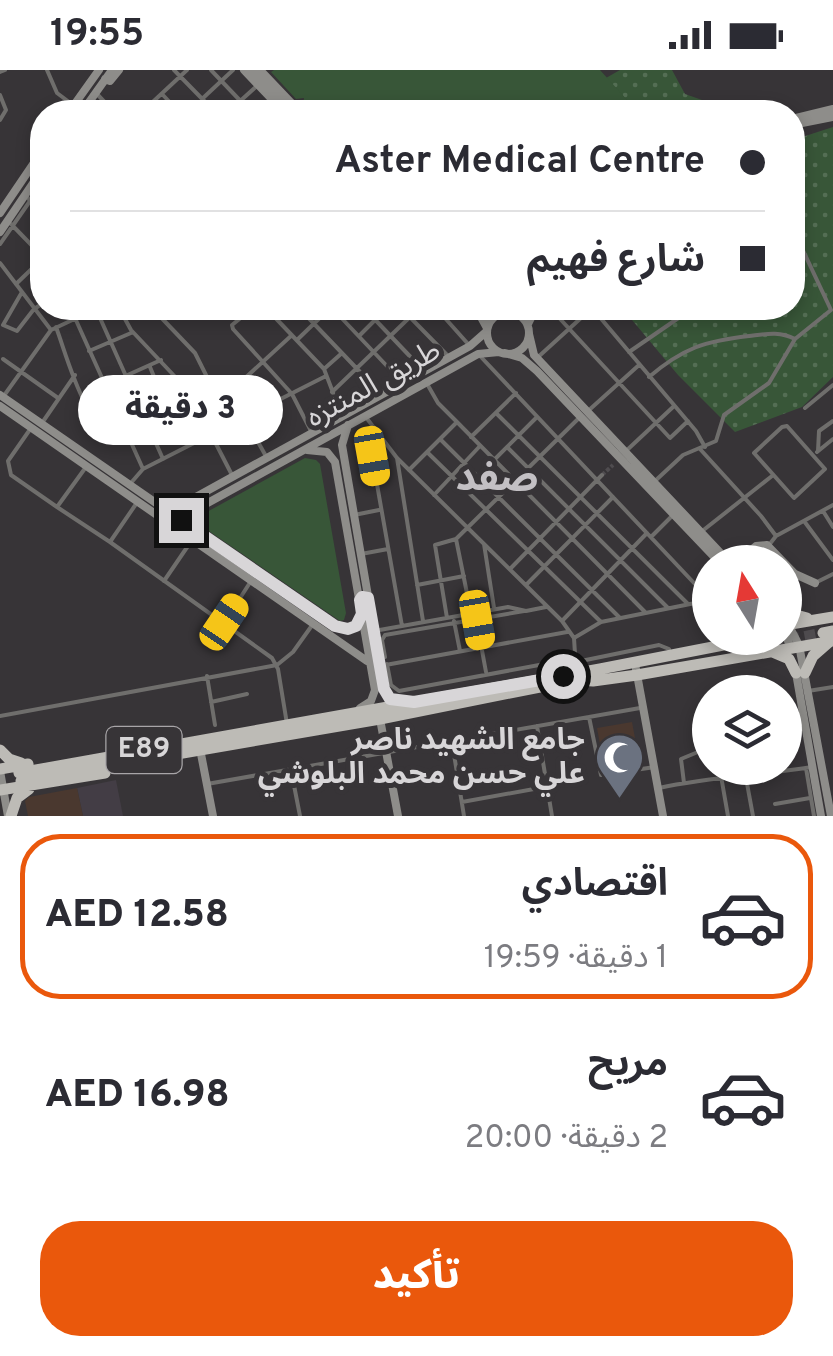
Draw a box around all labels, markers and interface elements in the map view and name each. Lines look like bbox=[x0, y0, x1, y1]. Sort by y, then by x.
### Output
text: 19:55 bbox=[50, 11, 144, 60]
text: Aster Medical Centre bbox=[334, 138, 705, 187]
text: شارع فهيم bbox=[527, 237, 705, 286]
street label: طريق المنتزه bbox=[300, 333, 448, 437]
callout: 3 دقيقة bbox=[79, 375, 284, 445]
text: 3 دقيقة bbox=[125, 390, 236, 430]
car bbox=[352, 424, 392, 488]
district label: صفد bbox=[456, 455, 538, 505]
route end bbox=[159, 498, 204, 543]
north arrow bbox=[692, 545, 802, 655]
map controls bbox=[692, 545, 802, 785]
car bbox=[457, 588, 497, 652]
car bbox=[195, 589, 253, 655]
route start bbox=[541, 654, 586, 699]
button: layers bbox=[692, 675, 802, 785]
place label: جامع الشهيد ناصر علي حسن محمد البلوشي bbox=[258, 723, 585, 796]
road number: E89 bbox=[106, 727, 182, 773]
mosque icon: جامع الشهيد ناصر علي حسن محمد البلوشي bbox=[594, 732, 646, 800]
text: اقتصادي bbox=[522, 861, 668, 910]
icon: car bbox=[698, 872, 788, 962]
text: AED 12.58 bbox=[45, 892, 229, 941]
text: 1 دقيقة · 19:59 bbox=[484, 939, 668, 979]
text: مريح bbox=[588, 1041, 668, 1090]
icon: car bbox=[698, 1052, 788, 1142]
text: AED 16.98 bbox=[45, 1072, 230, 1121]
text: 2 دقيقة · 20:00 bbox=[465, 1119, 668, 1159]
button: تأكيد bbox=[40, 1221, 793, 1336]

